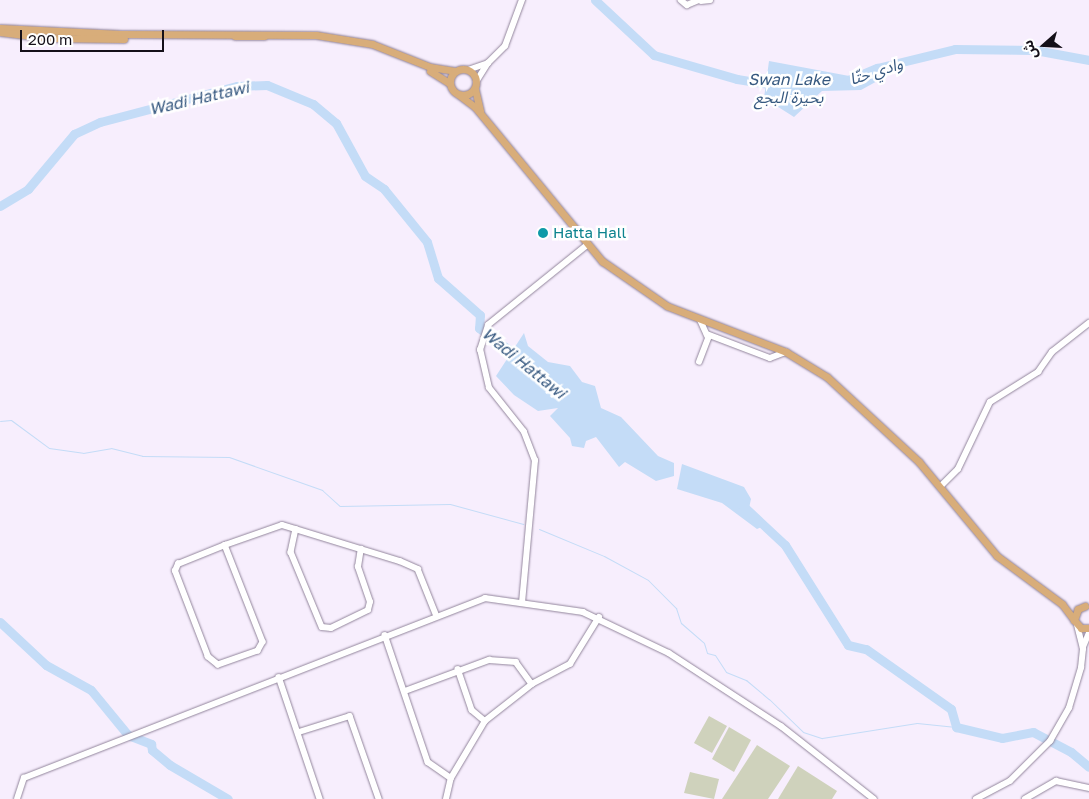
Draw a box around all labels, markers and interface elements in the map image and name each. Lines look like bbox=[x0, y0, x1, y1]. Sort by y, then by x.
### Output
scale bar bbox=[22, 20, 166, 52]
north arrow bbox=[1019, 20, 1069, 70]
text: 200 m bbox=[28, 30, 72, 48]
text: ش bbox=[1018, 38, 1041, 62]
water label: وادي حتّا bbox=[847, 53, 905, 89]
water label: Swan Lake بحيرة البجع bbox=[748, 69, 830, 107]
water label: Wadi Hattawi bbox=[147, 77, 251, 119]
place label: Hatta Hall bbox=[553, 224, 626, 242]
marker: Hatta Hall bbox=[537, 227, 549, 239]
water label: Wadi Hattawi bbox=[478, 324, 570, 402]

